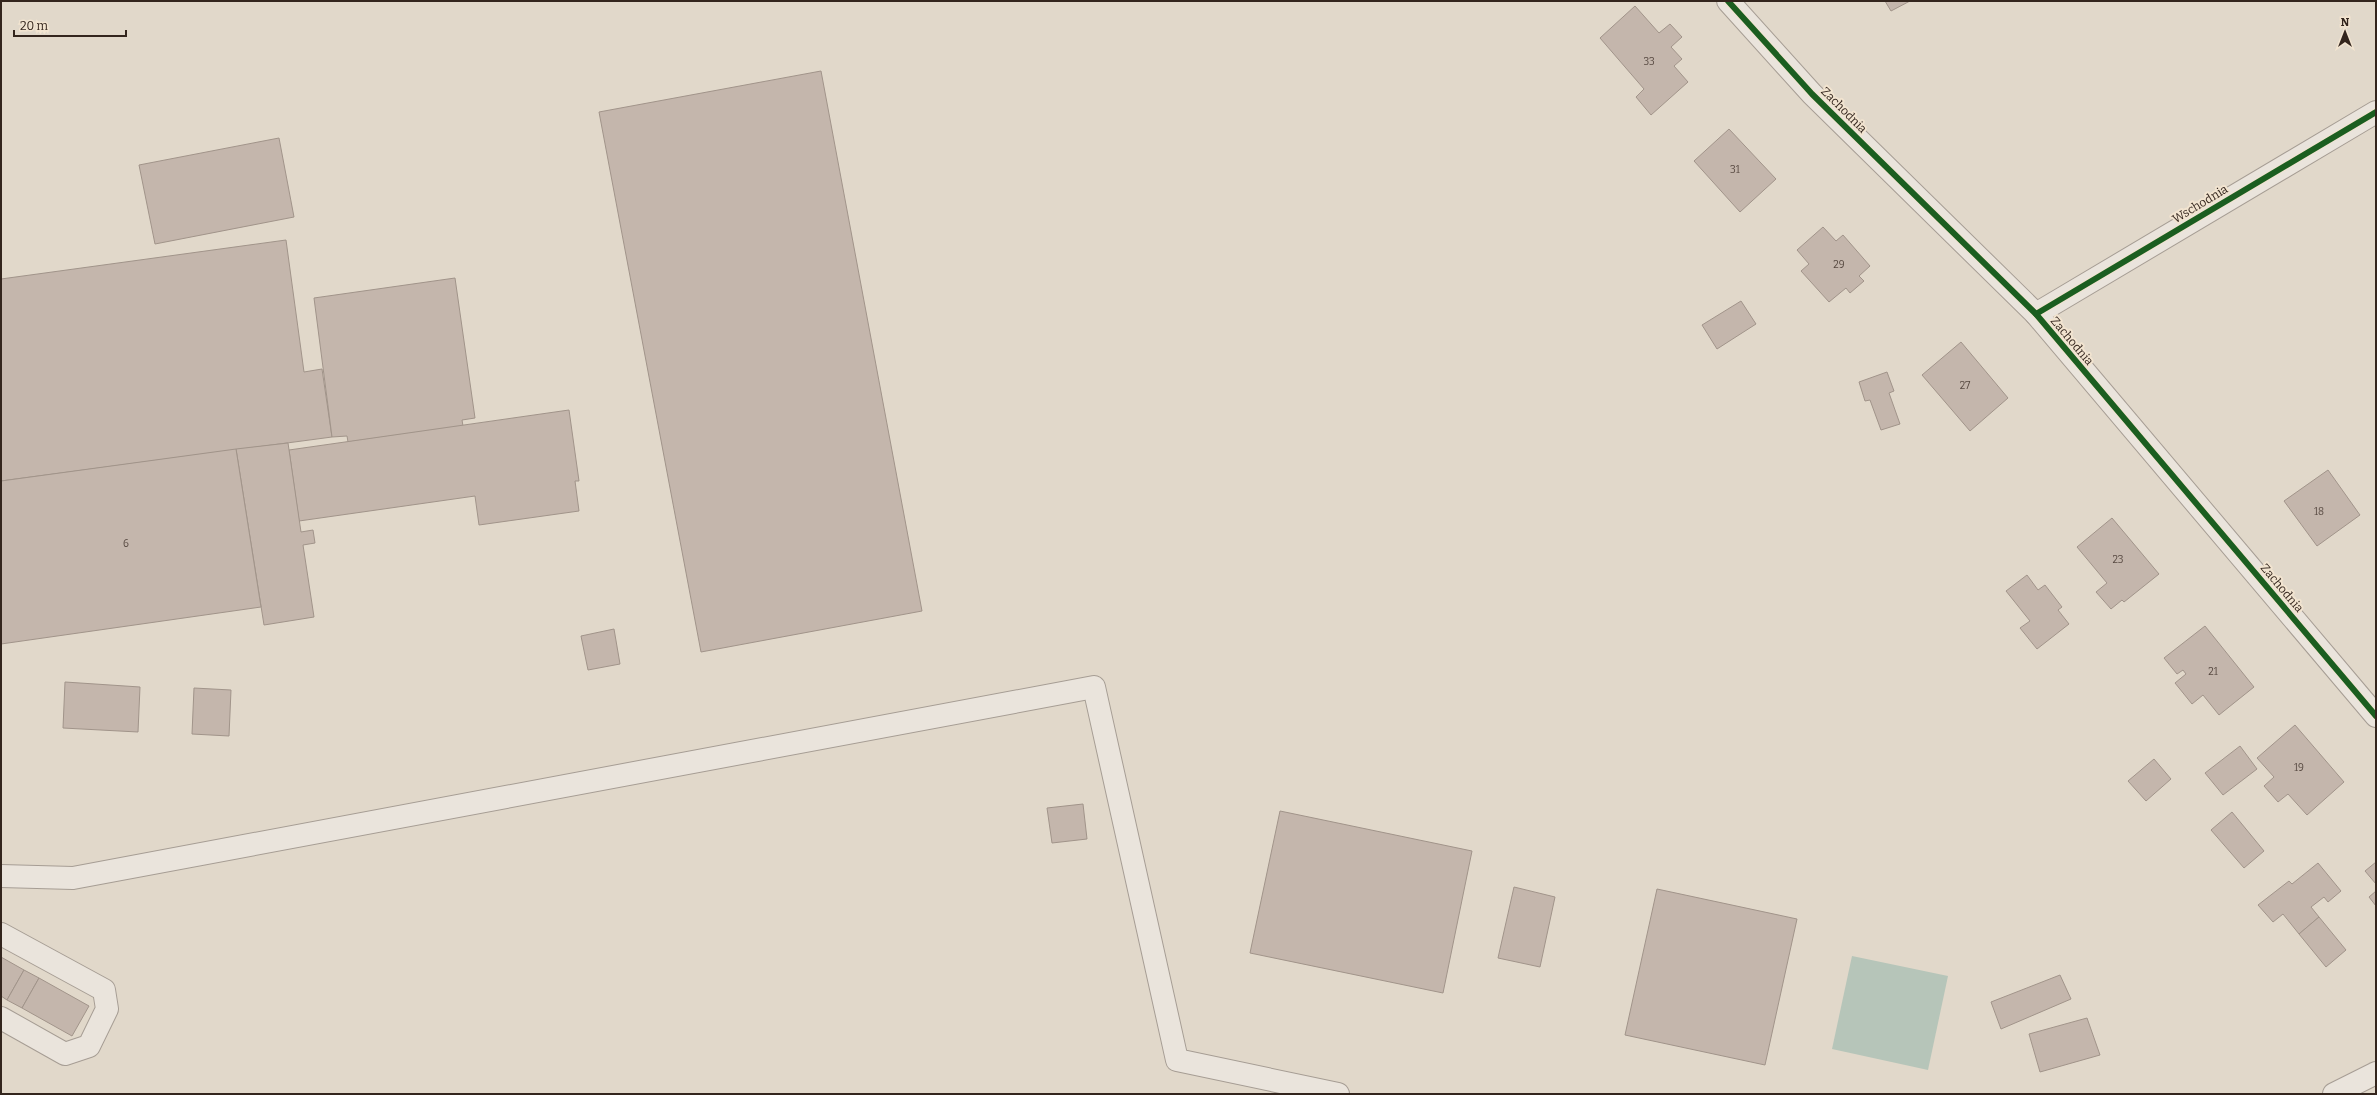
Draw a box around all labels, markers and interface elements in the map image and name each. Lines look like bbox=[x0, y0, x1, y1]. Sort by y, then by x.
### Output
scale bar bbox=[14, 12, 126, 38]
north arrow bbox=[2325, 12, 2365, 52]
text: N bbox=[2341, 16, 2350, 29]
text: 20 m bbox=[20, 19, 49, 33]
house number: 33 bbox=[1643, 56, 1655, 68]
street label: Zachodnia bbox=[1818, 84, 1870, 136]
house number: 31 bbox=[1730, 164, 1740, 176]
street label: Wschodnia bbox=[2170, 182, 2231, 226]
house number: 29 bbox=[1833, 259, 1845, 271]
street label: Zachodnia bbox=[2048, 314, 2097, 368]
house number: 27 bbox=[1960, 380, 1970, 392]
house number: 18 bbox=[2314, 506, 2324, 518]
house number: 6 bbox=[123, 538, 129, 550]
house number: 23 bbox=[2112, 554, 2124, 566]
street label: Zachodnia bbox=[2258, 561, 2307, 615]
house number: 21 bbox=[2208, 666, 2218, 678]
house number: 19 bbox=[2294, 762, 2304, 774]

